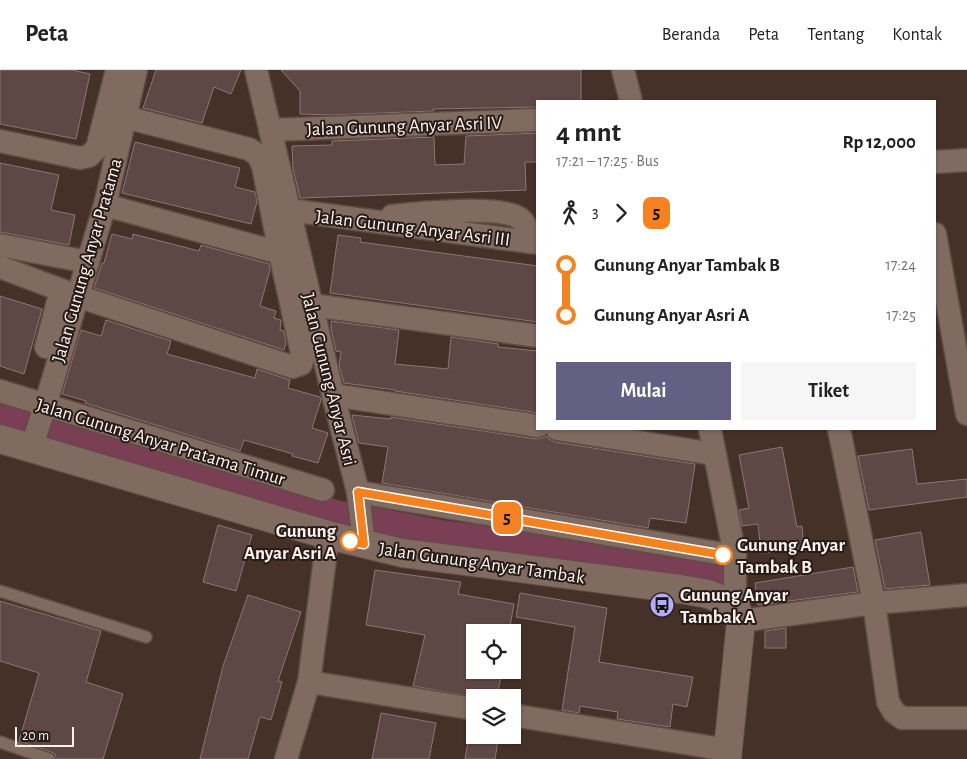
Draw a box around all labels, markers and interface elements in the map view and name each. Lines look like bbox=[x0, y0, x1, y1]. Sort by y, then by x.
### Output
text: Peta bbox=[25, 22, 69, 46]
text: Beranda bbox=[662, 26, 720, 44]
text: Peta bbox=[748, 26, 779, 44]
text: Tentang bbox=[807, 26, 864, 44]
text: Kontak bbox=[892, 26, 942, 44]
street label: Jalan Gunung Anyar Asri IV bbox=[306, 114, 503, 139]
text: 4 mnt bbox=[556, 119, 621, 147]
text: Rp 12,000 bbox=[843, 133, 916, 152]
text: 17:21 – 17:25 · Bus bbox=[556, 153, 659, 169]
street label: Jalan Gunung Anyar Pratama bbox=[49, 156, 126, 365]
icon: walk bbox=[556, 199, 584, 227]
icon: forward bbox=[607, 199, 635, 227]
text: 3 bbox=[592, 204, 599, 220]
text: 5 bbox=[653, 204, 660, 222]
street label: Jalan Gunung Anyar Asri III bbox=[315, 207, 511, 250]
text: Gunung Anyar Tambak B bbox=[594, 256, 780, 275]
text: 17:24 bbox=[885, 257, 916, 273]
street label: Jalan Gunung Anyar Asri bbox=[298, 291, 359, 468]
text: Gunung Anyar Asri A bbox=[594, 306, 749, 325]
text: 17:25 bbox=[886, 307, 916, 323]
button: Mulai bbox=[556, 362, 731, 420]
button: Tiket bbox=[741, 362, 916, 420]
street label: Jalan Gunung Anyar Pratama Timur bbox=[34, 395, 287, 489]
line badge: 5 bbox=[491, 502, 523, 534]
text: 5 bbox=[503, 509, 511, 527]
place label: Gunung Anyar Asri A bbox=[244, 522, 337, 563]
marker: Gunung Anyar Asri A bbox=[340, 531, 360, 551]
place label: Gunung Anyar Tambak B bbox=[737, 536, 845, 577]
street label: Jalan Gunung Anyar Tambak bbox=[378, 540, 586, 587]
marker: Gunung Anyar Tambak B bbox=[713, 545, 733, 565]
place label: Gunung Anyar Tambak A bbox=[680, 586, 788, 627]
bus stop icon: Gunung Anyar Tambak A bbox=[649, 592, 675, 618]
map controls bbox=[466, 624, 521, 744]
button: locate bbox=[466, 624, 521, 679]
button: layers bbox=[466, 689, 521, 744]
scale bar bbox=[15, 724, 74, 747]
text: 20 m bbox=[22, 729, 49, 743]

